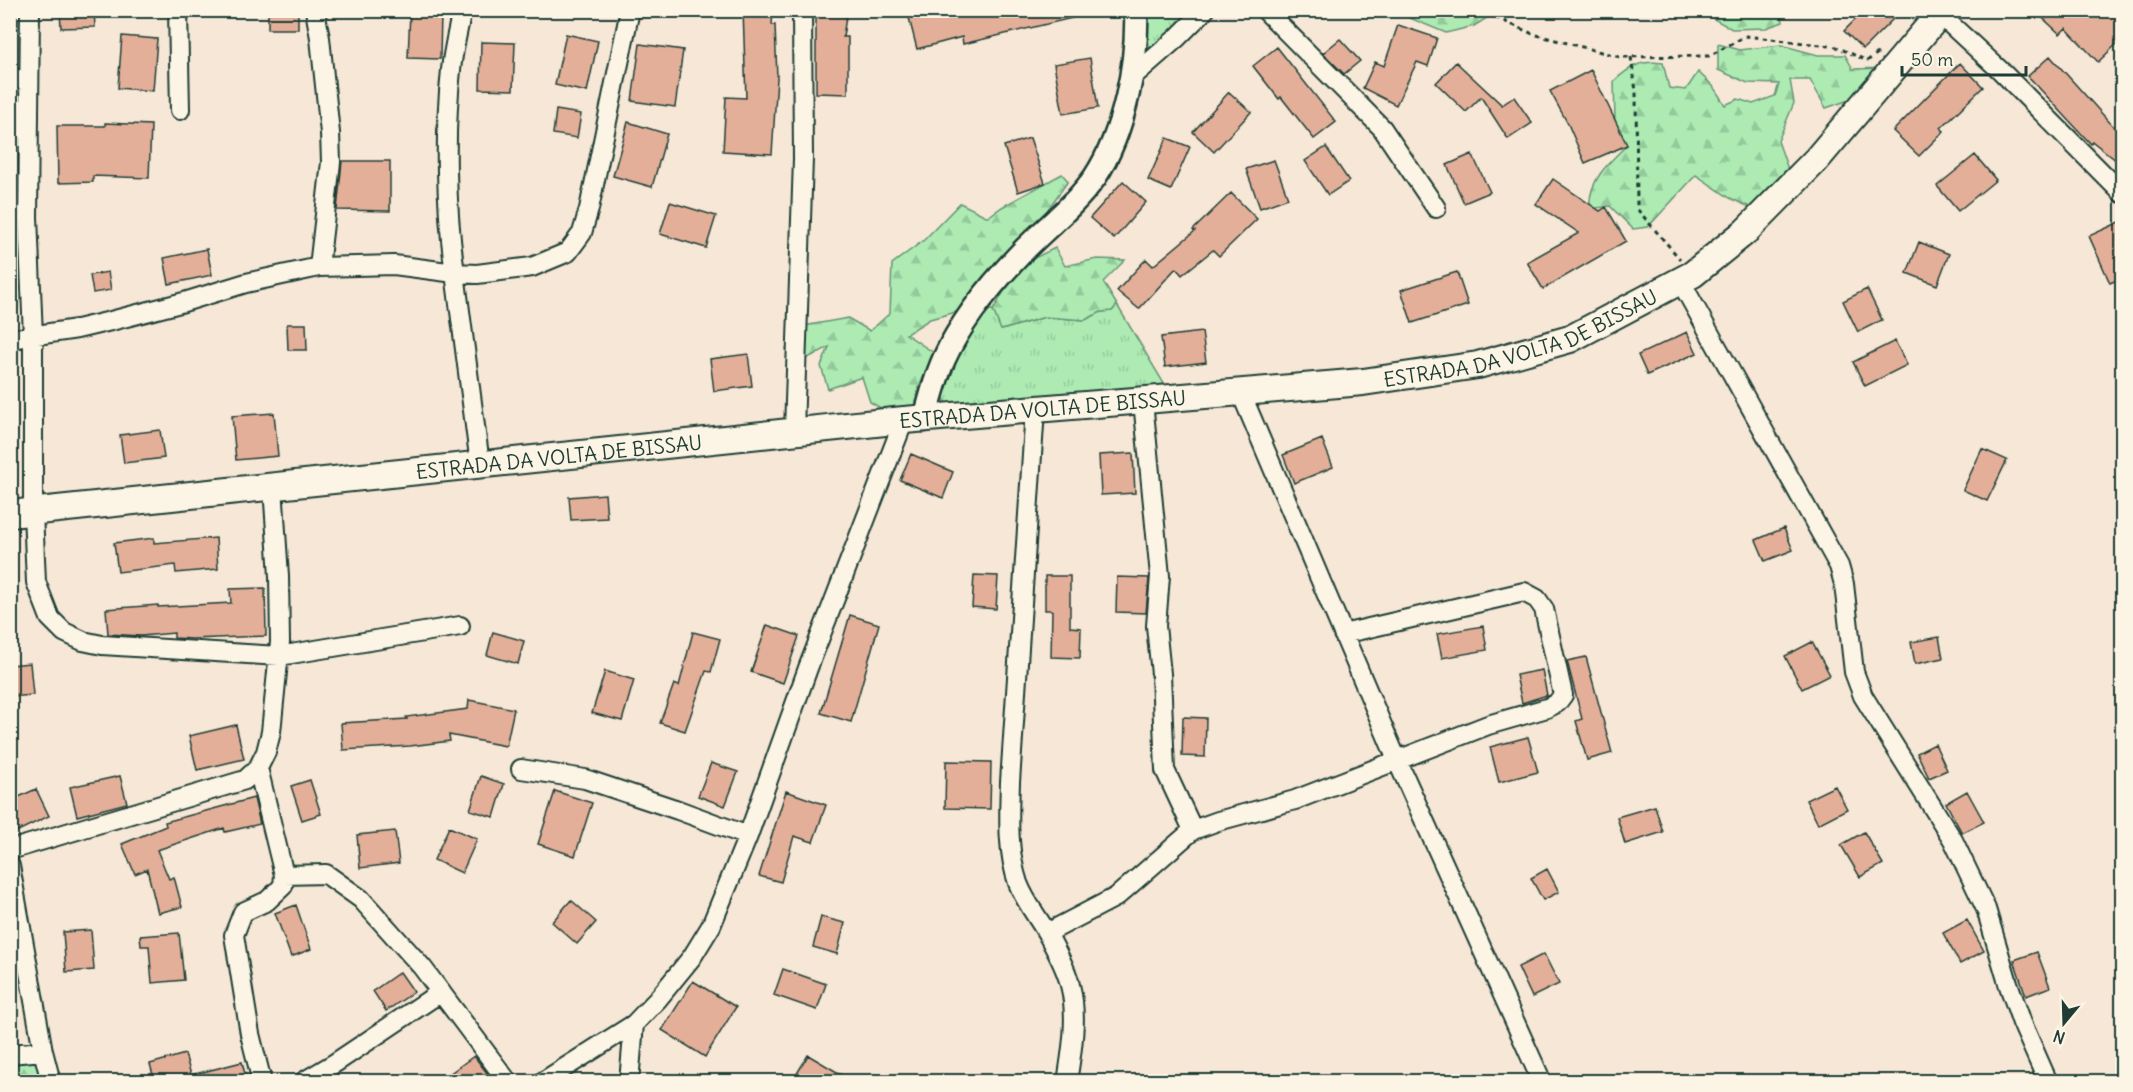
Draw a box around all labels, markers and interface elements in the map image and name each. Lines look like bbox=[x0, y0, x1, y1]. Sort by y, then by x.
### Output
scale bar bbox=[1902, 39, 2026, 77]
text: 50 m bbox=[1911, 48, 1953, 71]
street label: ESTRADA DA VOLTA DE BISSAU bbox=[1382, 283, 1661, 391]
street label: ESTRADA DA VOLTA DE BISSAU bbox=[898, 384, 1187, 433]
street label: ESTRADA DA VOLTA DE BISSAU bbox=[415, 429, 703, 484]
north arrow bbox=[2034, 993, 2094, 1053]
text: N bbox=[2051, 1026, 2068, 1048]

